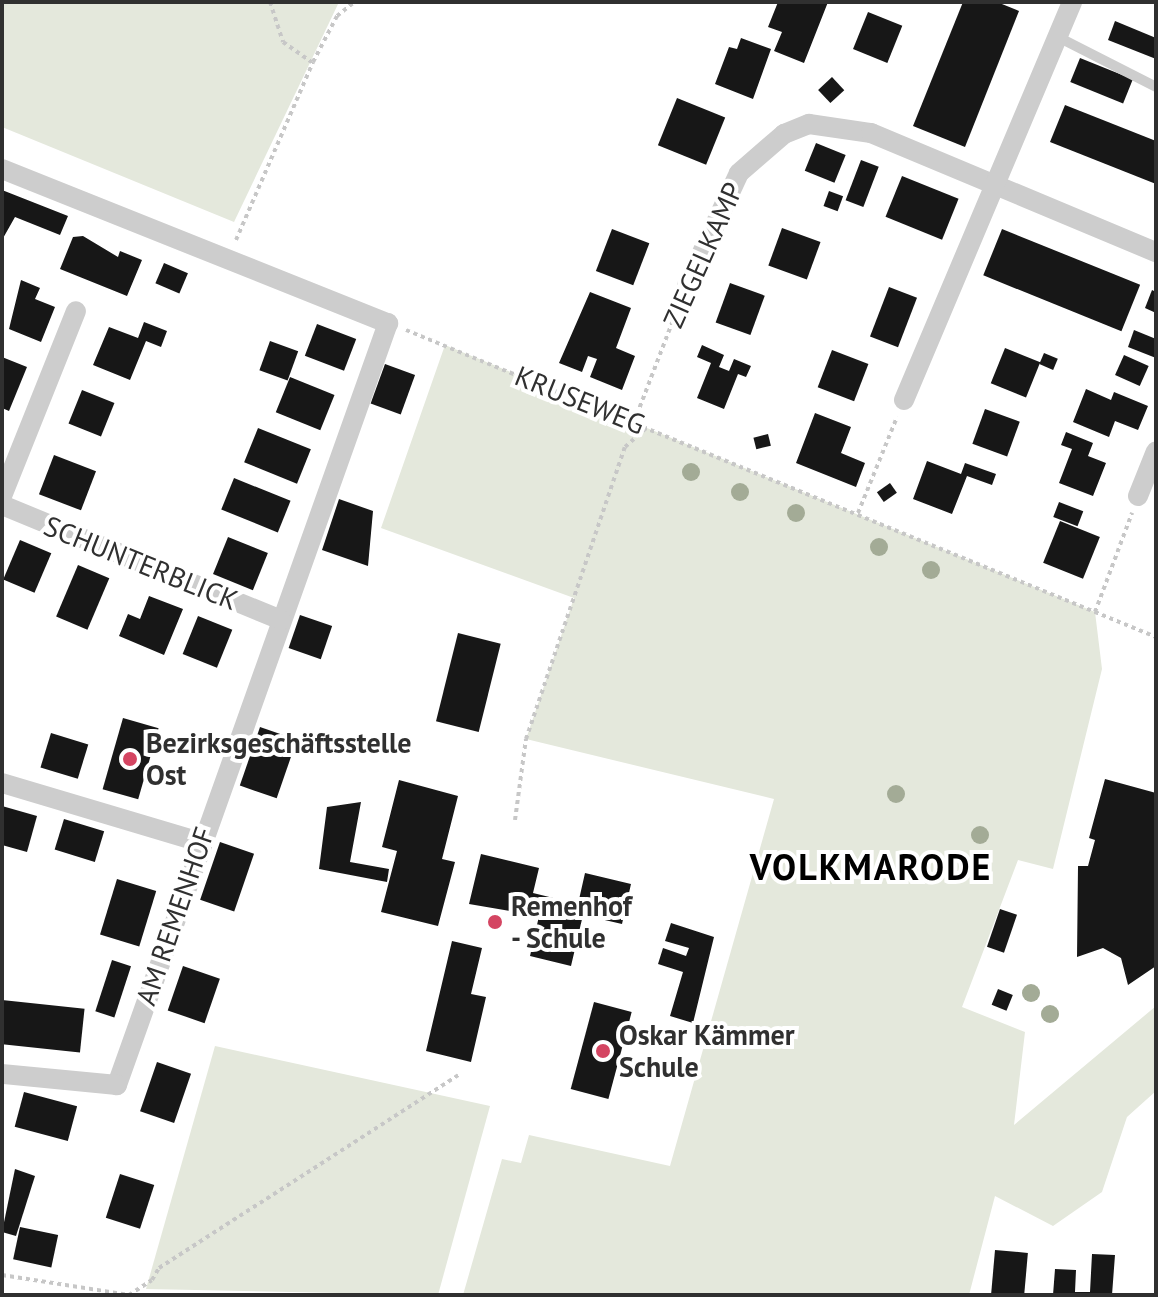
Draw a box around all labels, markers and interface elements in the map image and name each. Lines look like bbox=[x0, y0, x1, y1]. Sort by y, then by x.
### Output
street label: ZIEGELKAMP bbox=[656, 177, 750, 333]
street label: KRUSEWEG bbox=[510, 359, 650, 441]
street label: SCHUNTERBLICK bbox=[39, 509, 243, 617]
place label: Bezirksgeschäftsstelle Ost bbox=[146, 726, 411, 792]
marker: Bezirksgeschäftsstelle Ost bbox=[121, 750, 139, 768]
street label: AM REMENHOF bbox=[129, 823, 221, 1009]
district label: VOLKMARODE bbox=[750, 845, 992, 889]
place label: Remenhof - Schule bbox=[511, 889, 632, 955]
marker: Remenhof - Schule bbox=[486, 913, 504, 931]
place label: Oskar Kämmer Schule bbox=[619, 1018, 795, 1084]
marker: Oskar Kämmer Schule bbox=[594, 1042, 612, 1060]

